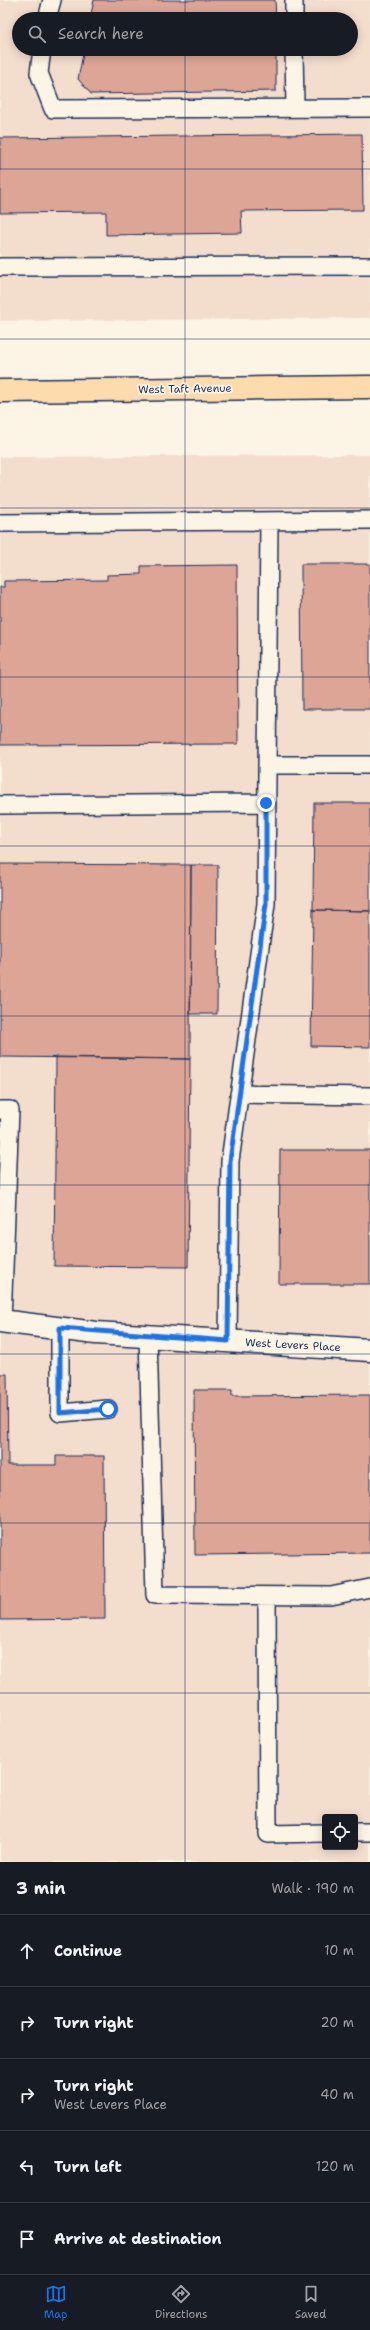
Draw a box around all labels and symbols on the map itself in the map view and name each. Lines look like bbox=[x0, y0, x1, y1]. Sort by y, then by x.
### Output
street label: West Taft Avenue bbox=[138, 381, 232, 397]
route end bbox=[257, 794, 275, 812]
street label: West Levers Place bbox=[245, 1335, 341, 1355]
route start bbox=[99, 1400, 117, 1418]

